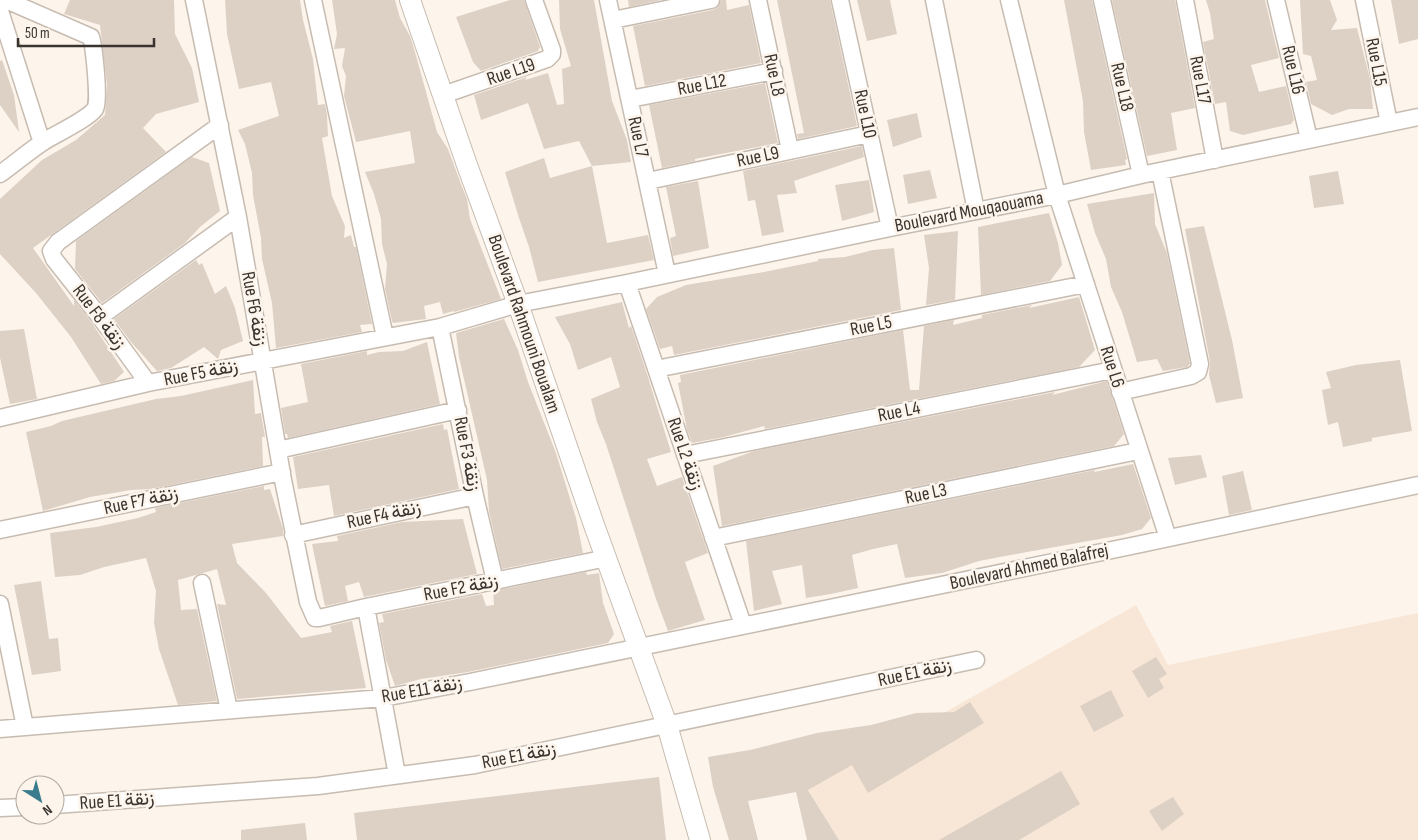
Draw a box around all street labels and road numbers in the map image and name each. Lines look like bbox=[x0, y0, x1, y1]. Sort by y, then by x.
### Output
street label: Rue L15 bbox=[1360, 36, 1392, 88]
street label: Rue L16 bbox=[1276, 43, 1310, 97]
street label: Rue L8 bbox=[758, 52, 790, 98]
street label: Rue L19 bbox=[484, 53, 538, 91]
street label: Rue L17 bbox=[1184, 54, 1216, 106]
street label: Rue L18 bbox=[1105, 60, 1139, 114]
street label: Rue L12 bbox=[676, 69, 728, 101]
street label: Rue L10 bbox=[849, 87, 881, 141]
street label: Rue L7 bbox=[622, 114, 654, 160]
street label: Rue L9 bbox=[735, 141, 781, 173]
street label: Boulevard Mouqaouama bbox=[893, 186, 1045, 238]
street label: Boulevard Rahmouni Boualam bbox=[483, 232, 565, 416]
street label: Rue F6 زنقة bbox=[236, 270, 272, 348]
street label: Rue F8 زنقة bbox=[67, 280, 131, 354]
street label: Rue L5 bbox=[848, 311, 894, 341]
street label: Rue L6 bbox=[1095, 343, 1129, 391]
street label: Rue F5 زنقة bbox=[162, 355, 240, 391]
street label: Rue L4 bbox=[876, 397, 922, 427]
street label: Rue F3 زنقة bbox=[448, 415, 486, 493]
street label: Rue L2 زنقة bbox=[662, 415, 708, 493]
street label: Rue L3 bbox=[903, 478, 949, 510]
street label: Rue F7 زنقة bbox=[102, 482, 180, 520]
street label: Rue F4 زنقة bbox=[345, 496, 423, 534]
street label: Boulevard Ahmed Balafrej bbox=[948, 539, 1110, 595]
street label: Rue F2 زنقة bbox=[422, 570, 500, 606]
street label: Rue E1 زنقة bbox=[876, 654, 954, 692]
street label: Rue E11 زنقة bbox=[380, 672, 464, 708]
street label: Rue E1 زنقة bbox=[480, 738, 558, 774]
street label: Rue E1 زنقة bbox=[79, 787, 155, 815]

